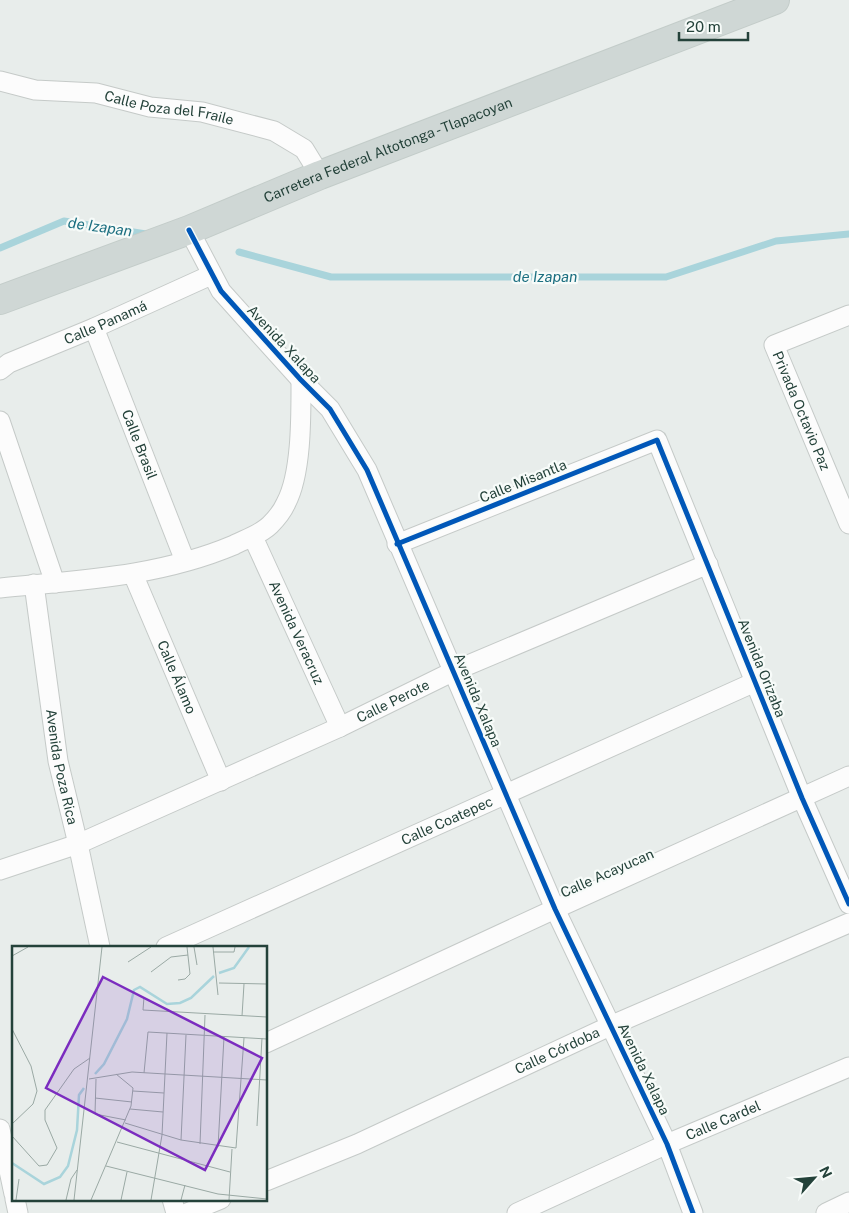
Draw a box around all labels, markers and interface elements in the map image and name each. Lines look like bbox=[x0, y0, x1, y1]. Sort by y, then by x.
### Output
scale bar bbox=[679, 10, 748, 42]
text: 20 m bbox=[686, 18, 721, 35]
street label: Calle Poza del Fraile bbox=[103, 88, 236, 128]
street label: Carretera Federal Altotonga - Tlapacoyan bbox=[261, 94, 514, 206]
water label: de Izapan bbox=[67, 214, 133, 239]
water label: de Izapan bbox=[513, 268, 577, 285]
street label: Calle Panamá bbox=[62, 297, 149, 347]
street label: Avenida Xalapa bbox=[244, 302, 324, 386]
street label: Privada Octavio Paz bbox=[770, 349, 834, 473]
street label: Calle Brasil bbox=[119, 407, 160, 482]
street label: Calle Misantla bbox=[477, 456, 569, 506]
street label: Avenida Veracruz bbox=[266, 578, 327, 687]
street label: Avenida Orizaba bbox=[735, 616, 789, 720]
street label: Calle Álamo bbox=[154, 638, 200, 716]
street label: Avenida Xalapa bbox=[451, 651, 505, 749]
street label: Calle Perote bbox=[354, 676, 432, 726]
street label: Avenida Poza Rica bbox=[43, 708, 81, 826]
street label: Calle Coatepec bbox=[399, 793, 495, 848]
street label: Calle Acayucan bbox=[558, 845, 656, 901]
inset map bbox=[12, 946, 268, 1200]
street label: Avenida Xalapa bbox=[615, 1020, 673, 1118]
street label: Calle Córdoba bbox=[512, 1024, 602, 1077]
street label: Calle Cardel bbox=[683, 1097, 763, 1143]
north arrow bbox=[789, 1153, 839, 1203]
text: N bbox=[816, 1164, 835, 1181]

